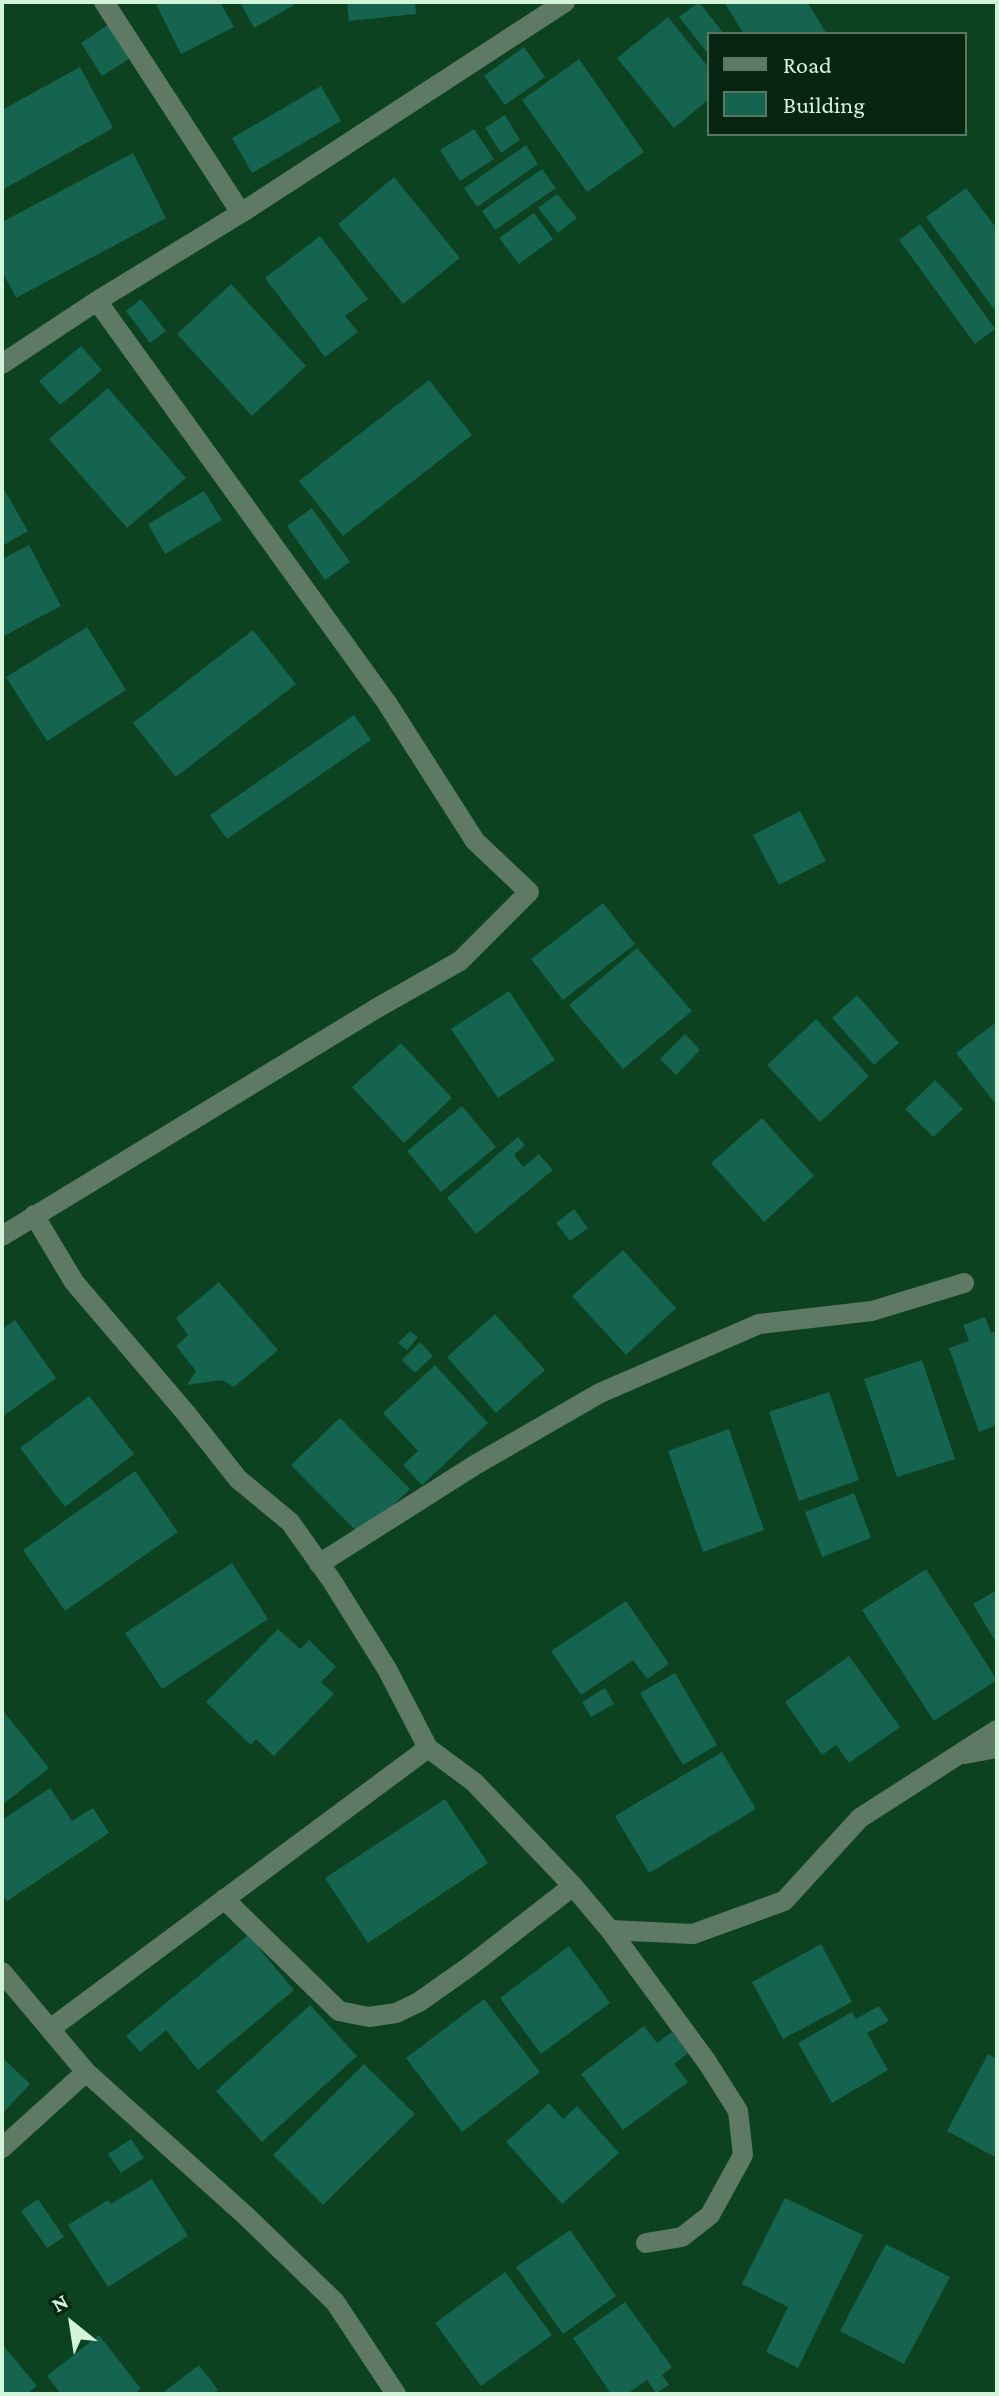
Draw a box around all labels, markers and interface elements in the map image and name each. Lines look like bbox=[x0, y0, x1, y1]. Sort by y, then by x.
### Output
legend bbox=[707, 32, 967, 136]
text: Road bbox=[783, 51, 832, 78]
text: Building bbox=[783, 91, 865, 118]
north arrow bbox=[32, 2284, 112, 2364]
text: N bbox=[47, 2288, 72, 2317]

